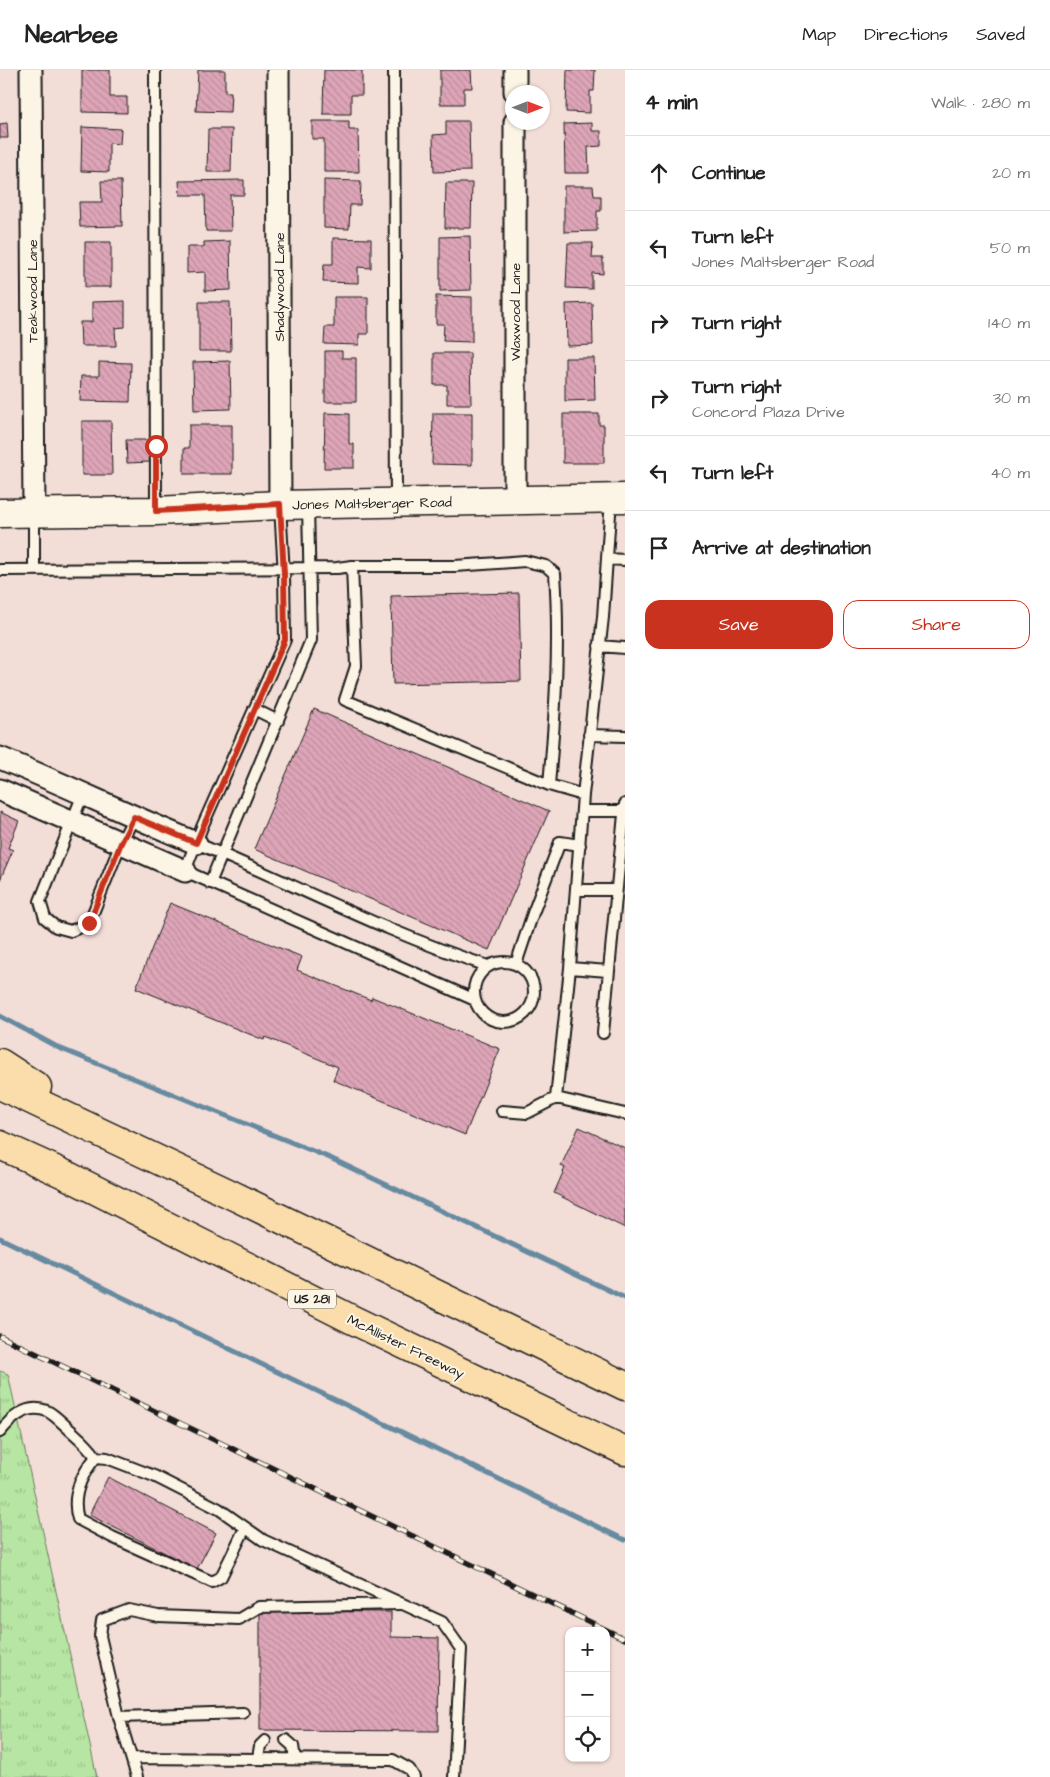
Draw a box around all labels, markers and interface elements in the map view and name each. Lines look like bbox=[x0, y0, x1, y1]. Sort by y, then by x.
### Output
text: Nearbee bbox=[25, 18, 118, 52]
text: Map bbox=[802, 22, 836, 47]
text: Directions bbox=[864, 22, 948, 47]
text: Saved bbox=[976, 22, 1025, 47]
north arrow bbox=[505, 85, 550, 130]
text: 4 min bbox=[645, 88, 698, 117]
text: Walk · 280 m bbox=[931, 92, 1030, 114]
icon: ahead bbox=[645, 159, 673, 187]
text: Continue bbox=[692, 160, 766, 187]
text: 20 m bbox=[992, 162, 1030, 184]
text: Turn left bbox=[692, 224, 773, 251]
street label: Shadywood Lane bbox=[270, 232, 290, 342]
icon: left bbox=[645, 234, 673, 262]
text: 50 m bbox=[990, 237, 1030, 259]
street label: Teakwood Lane bbox=[23, 239, 43, 343]
text: Jones Maltsberger Road bbox=[692, 251, 874, 273]
street label: Waxwood Lane bbox=[506, 263, 526, 361]
icon: right bbox=[645, 309, 673, 337]
text: Turn right bbox=[692, 310, 781, 337]
text: 140 m bbox=[988, 312, 1030, 334]
text: Turn right bbox=[692, 374, 781, 401]
icon: right bbox=[645, 384, 673, 412]
text: 30 m bbox=[993, 387, 1030, 409]
text: Concord Plaza Drive bbox=[692, 401, 845, 423]
route start bbox=[145, 435, 168, 458]
icon: left bbox=[645, 459, 673, 487]
text: Turn left bbox=[692, 460, 773, 487]
text: 40 m bbox=[990, 462, 1030, 484]
street label: Jones Maltsberger Road bbox=[292, 493, 452, 515]
icon: arrive bbox=[645, 534, 673, 562]
text: Arrive at destination bbox=[692, 535, 871, 562]
button: Save bbox=[645, 600, 833, 649]
button: Share bbox=[843, 600, 1030, 649]
route end bbox=[78, 912, 101, 935]
road number: US 281 bbox=[288, 1290, 336, 1308]
street label: McAllister Freeway bbox=[344, 1310, 468, 1384]
map controls bbox=[565, 1627, 610, 1762]
button: + bbox=[565, 1627, 610, 1672]
button: − bbox=[565, 1672, 610, 1717]
button: locate bbox=[565, 1717, 610, 1762]

